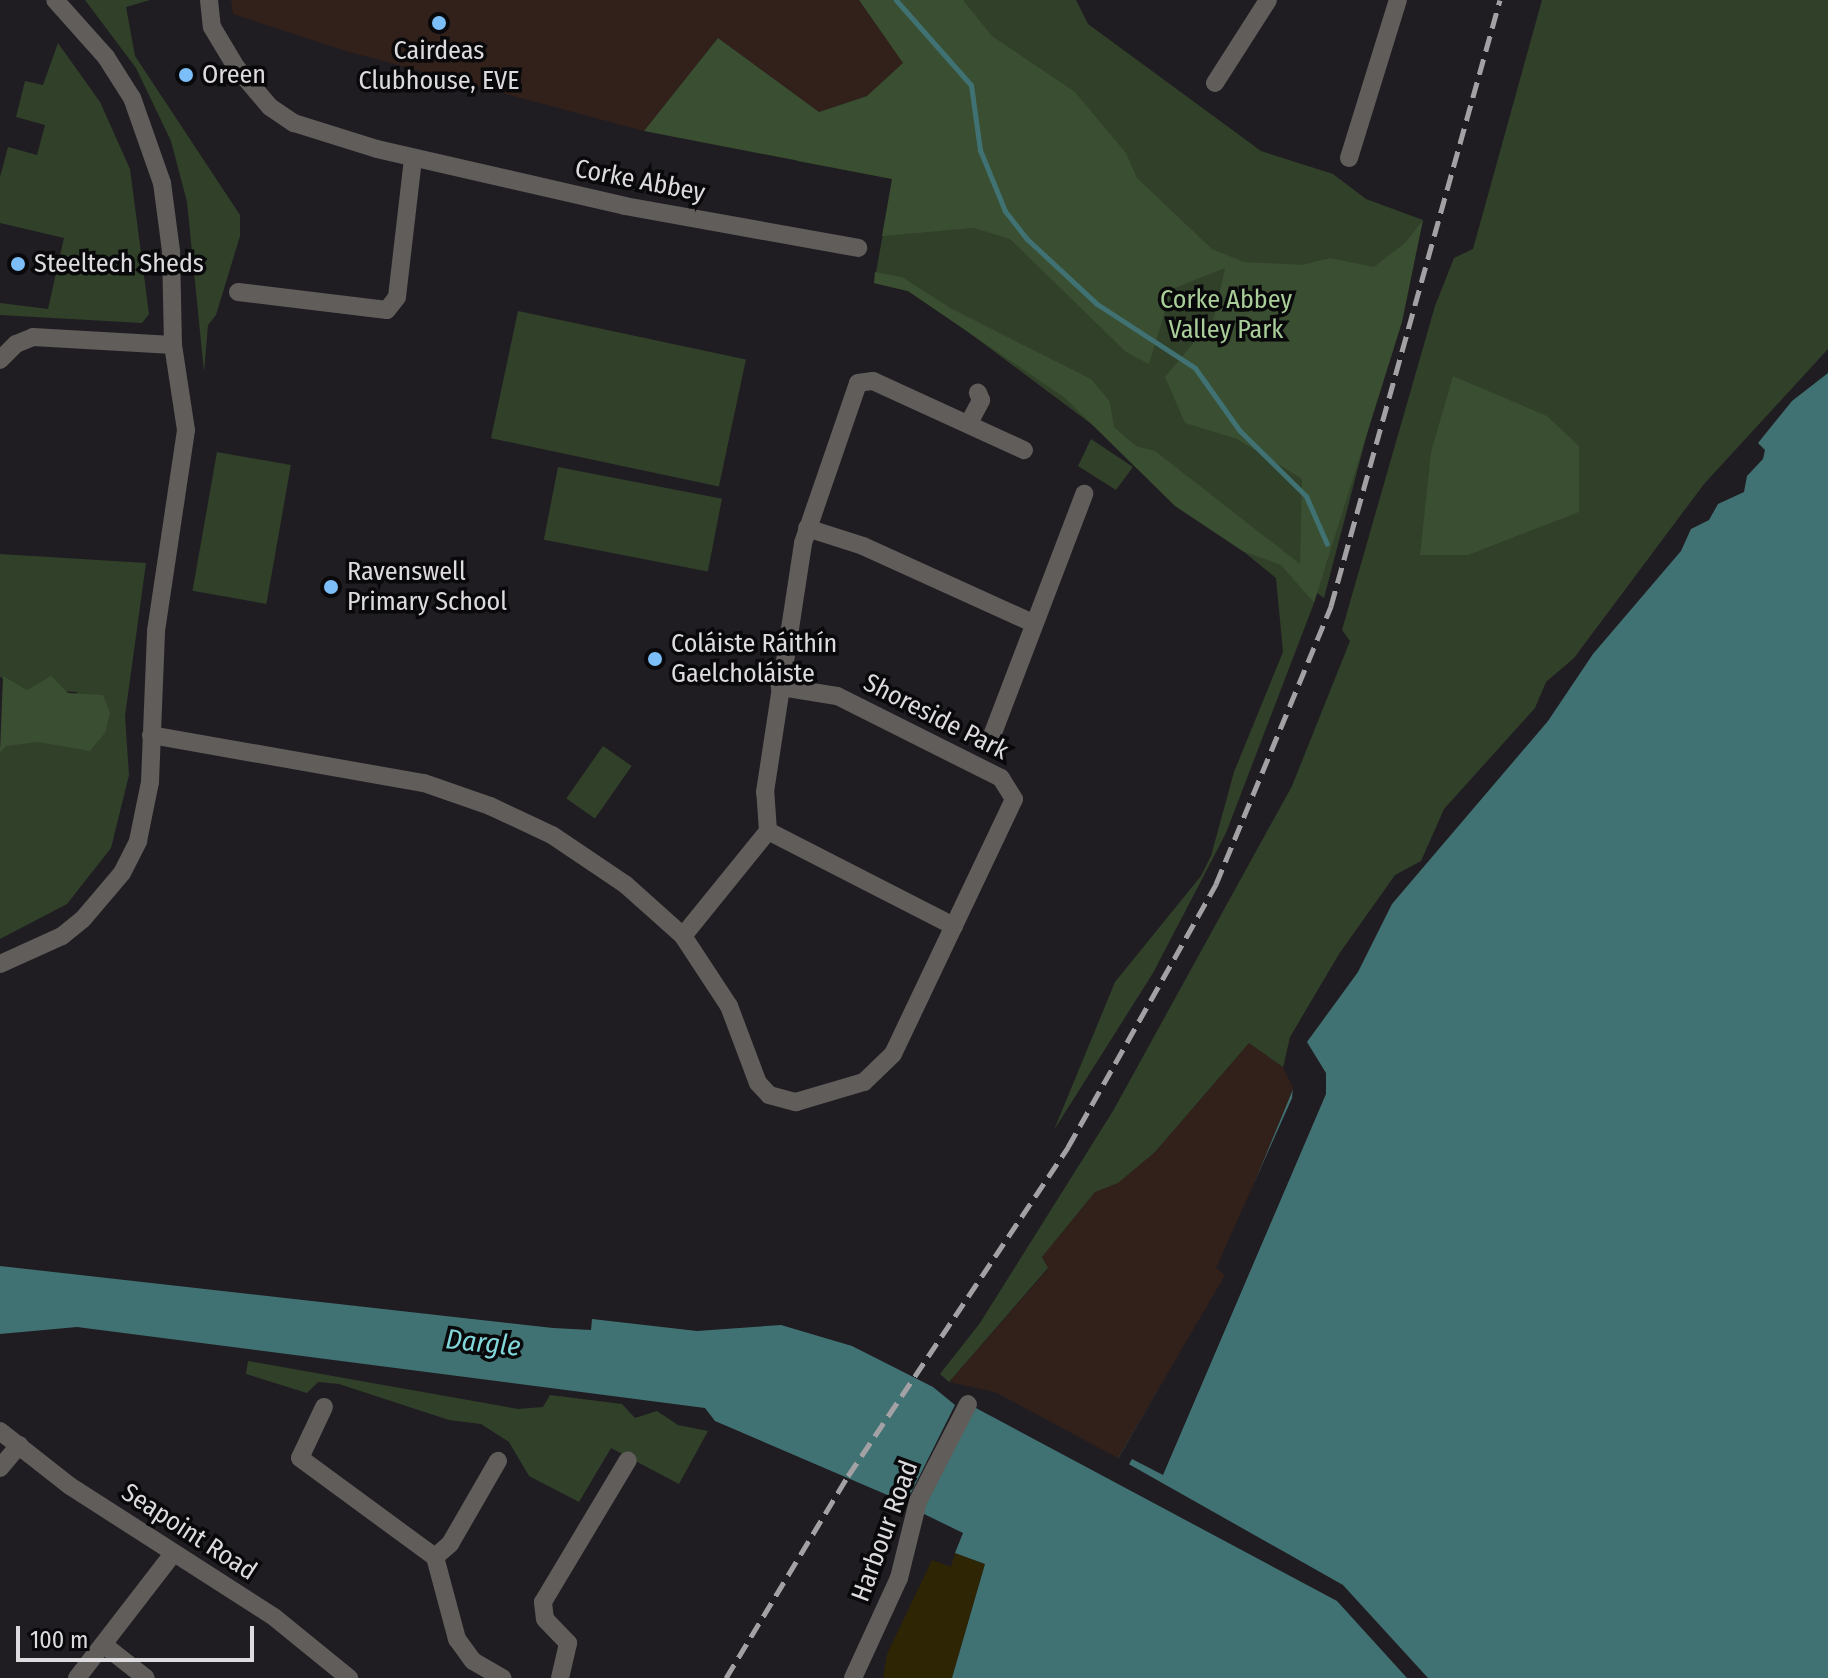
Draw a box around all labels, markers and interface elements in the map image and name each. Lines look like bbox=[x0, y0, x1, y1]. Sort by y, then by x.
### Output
marker: Cairdeas Clubhouse, EVE bbox=[430, 14, 448, 32]
place label: Cairdeas Clubhouse, EVE bbox=[358, 35, 520, 96]
place label: Oreen bbox=[202, 59, 266, 91]
marker: Oreen bbox=[177, 66, 195, 84]
street label: Corke Abbey bbox=[572, 153, 708, 209]
place label: Steeltech Sheds bbox=[34, 248, 204, 280]
marker: Steeltech Sheds bbox=[9, 255, 27, 273]
park label: Corke Abbey Valley Park bbox=[1160, 284, 1292, 346]
place label: Ravenswell Primary School bbox=[347, 556, 507, 618]
marker: Ravenswell Primary School bbox=[322, 578, 340, 596]
place label: Coláiste Ráithín Gaelcholáiste bbox=[671, 628, 837, 690]
marker: Coláiste Ráithín Gaelcholáiste bbox=[646, 650, 664, 668]
street label: Shoreside Park bbox=[858, 667, 1014, 767]
water label: Dargle bbox=[444, 1322, 522, 1364]
street label: Harbour Road bbox=[845, 1456, 925, 1606]
street label: Seapoint Road bbox=[116, 1477, 262, 1587]
scale bar bbox=[20, 1610, 258, 1660]
text: 100 m bbox=[30, 1626, 88, 1654]

